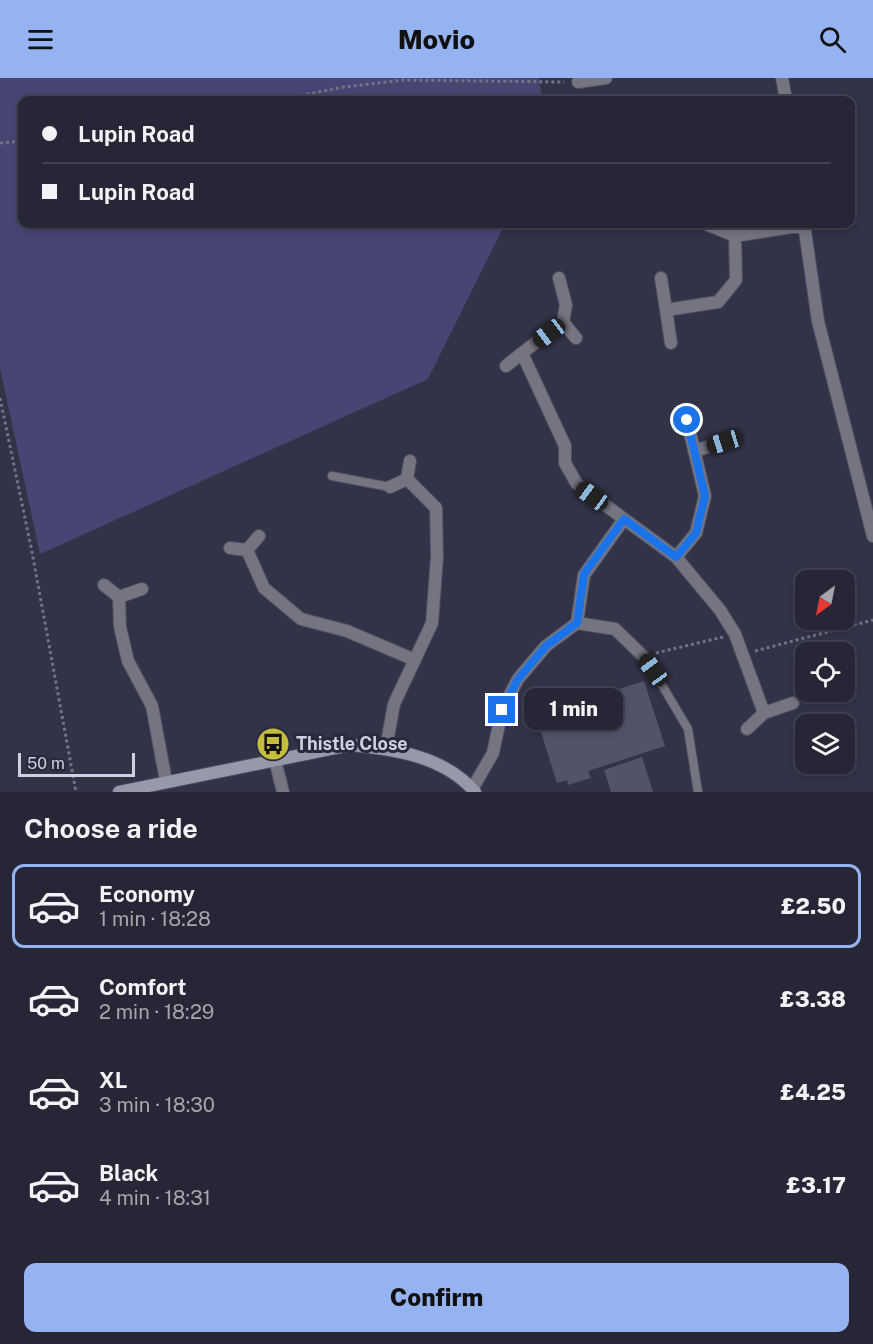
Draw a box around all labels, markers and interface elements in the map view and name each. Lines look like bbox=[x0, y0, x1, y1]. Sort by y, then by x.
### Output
icon: menu bbox=[24, 23, 57, 56]
text: Movio bbox=[398, 23, 475, 55]
icon: search bbox=[816, 23, 849, 56]
text: Lupin Road bbox=[78, 121, 195, 147]
text: Lupin Road bbox=[78, 179, 195, 205]
car bbox=[529, 315, 569, 351]
route start bbox=[673, 406, 700, 433]
car bbox=[704, 428, 744, 456]
car bbox=[572, 478, 612, 514]
north arrow bbox=[795, 570, 855, 630]
map controls bbox=[795, 570, 855, 774]
button: locate bbox=[795, 642, 855, 702]
car bbox=[635, 650, 671, 690]
callout: 1 min bbox=[523, 689, 622, 731]
route end bbox=[488, 696, 515, 723]
text: 1 min bbox=[549, 697, 598, 721]
button: layers bbox=[795, 714, 855, 774]
bus stop icon: Thistle Close bbox=[255, 726, 291, 762]
place label: Thistle Close bbox=[296, 733, 408, 754]
scale bar bbox=[18, 750, 135, 778]
text: 50 m bbox=[27, 754, 65, 773]
text: Choose a ride bbox=[24, 812, 198, 844]
icon: car bbox=[27, 879, 81, 933]
text: Economy bbox=[99, 881, 195, 907]
text: £2.50 bbox=[781, 893, 846, 919]
text: 1 min · 18:28 bbox=[99, 907, 211, 931]
icon: car bbox=[27, 972, 81, 1026]
text: Comfort bbox=[99, 974, 186, 1000]
text: £3.38 bbox=[780, 986, 846, 1012]
text: 2 min · 18:29 bbox=[99, 1000, 214, 1024]
icon: car bbox=[27, 1065, 81, 1119]
text: XL bbox=[99, 1067, 127, 1093]
text: £4.25 bbox=[780, 1079, 846, 1105]
text: 3 min · 18:30 bbox=[99, 1093, 215, 1117]
icon: car bbox=[27, 1158, 81, 1212]
text: Black bbox=[99, 1160, 158, 1186]
text: £3.17 bbox=[786, 1172, 846, 1198]
text: 4 min · 18:31 bbox=[99, 1186, 211, 1210]
button: Confirm bbox=[24, 1263, 849, 1332]

